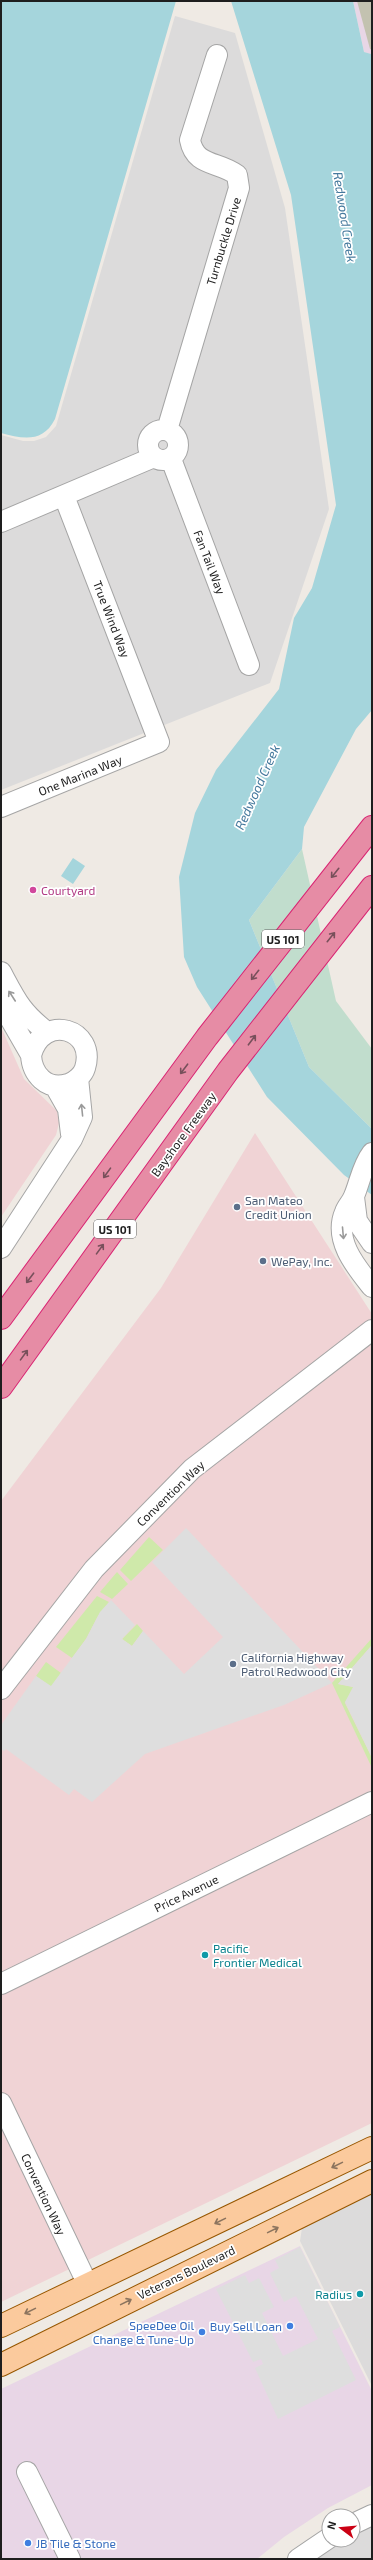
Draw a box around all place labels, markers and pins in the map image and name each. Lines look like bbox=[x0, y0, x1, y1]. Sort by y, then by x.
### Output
place label: Courtyard bbox=[41, 883, 95, 897]
marker: Courtyard bbox=[28, 885, 38, 895]
place label: San Mateo Credit Union bbox=[245, 1193, 312, 1221]
marker: San Mateo Credit Union bbox=[232, 1202, 242, 1212]
place label: WePay, Inc. bbox=[271, 1254, 332, 1268]
marker: WePay, Inc. bbox=[258, 1256, 268, 1266]
place label: California Highway Patrol Redwood City bbox=[241, 1650, 352, 1678]
marker: California Highway Patrol Redwood City bbox=[228, 1659, 238, 1669]
place label: Pacific Frontier Medical bbox=[213, 1941, 302, 1969]
marker: Pacific Frontier Medical bbox=[200, 1950, 210, 1960]
place label: Radius bbox=[315, 2287, 352, 2301]
marker: Radius bbox=[355, 2289, 365, 2299]
place label: SpeeDee Oil Change & Tune-Up bbox=[93, 2318, 194, 2346]
place label: Buy Sell Loan bbox=[210, 2319, 282, 2333]
marker: Buy Sell Loan bbox=[285, 2321, 295, 2331]
marker: SpeeDee Oil Change & Tune-Up bbox=[197, 2327, 207, 2337]
place label: JB Tile & Stone bbox=[36, 2536, 116, 2550]
marker: JB Tile & Stone bbox=[23, 2538, 33, 2548]

